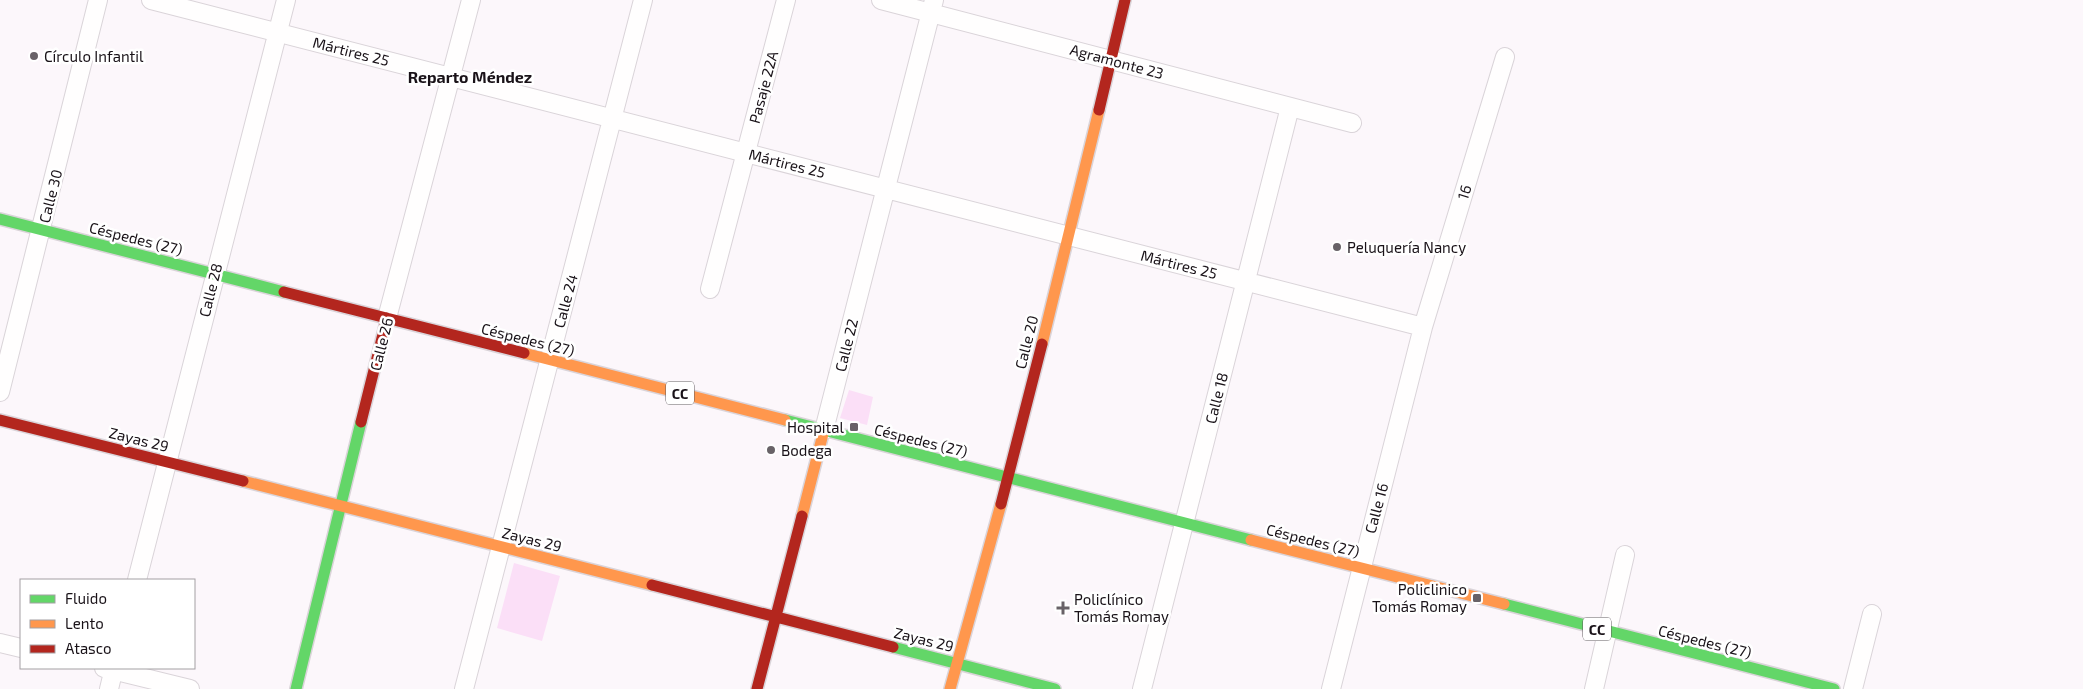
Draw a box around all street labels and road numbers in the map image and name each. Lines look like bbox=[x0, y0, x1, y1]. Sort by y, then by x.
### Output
street label: Mártires 25 bbox=[311, 33, 391, 69]
street label: Agramonte 23 bbox=[1068, 40, 1166, 82]
street label: Pasaje 22A bbox=[745, 48, 782, 125]
street label: Mártires 25 bbox=[747, 145, 827, 181]
street label: Calle 30 bbox=[35, 167, 65, 225]
street label: 16 bbox=[1453, 182, 1475, 202]
street label: Céspedes (27) bbox=[87, 218, 185, 258]
street label: Mártires 25 bbox=[1139, 246, 1219, 282]
street label: Calle 28 bbox=[195, 261, 225, 319]
street label: Calle 24 bbox=[549, 272, 581, 330]
street label: Calle 20 bbox=[1011, 313, 1041, 371]
street label: Calle 26 bbox=[366, 316, 396, 372]
street label: Calle 22 bbox=[831, 317, 861, 373]
street label: Céspedes (27) bbox=[479, 319, 577, 359]
street label: Calle 18 bbox=[1201, 371, 1231, 425]
road number: CC bbox=[666, 382, 694, 404]
street label: Céspedes (27) bbox=[872, 420, 970, 460]
street label: Zayas 29 bbox=[107, 423, 171, 455]
street label: Calle 16 bbox=[1361, 481, 1391, 535]
street label: Céspedes (27) bbox=[1264, 520, 1362, 560]
street label: Zayas 29 bbox=[500, 523, 564, 555]
road number: CC bbox=[1583, 618, 1611, 640]
street label: Céspedes (27) bbox=[1656, 621, 1754, 661]
street label: Zayas 29 bbox=[892, 623, 956, 655]

